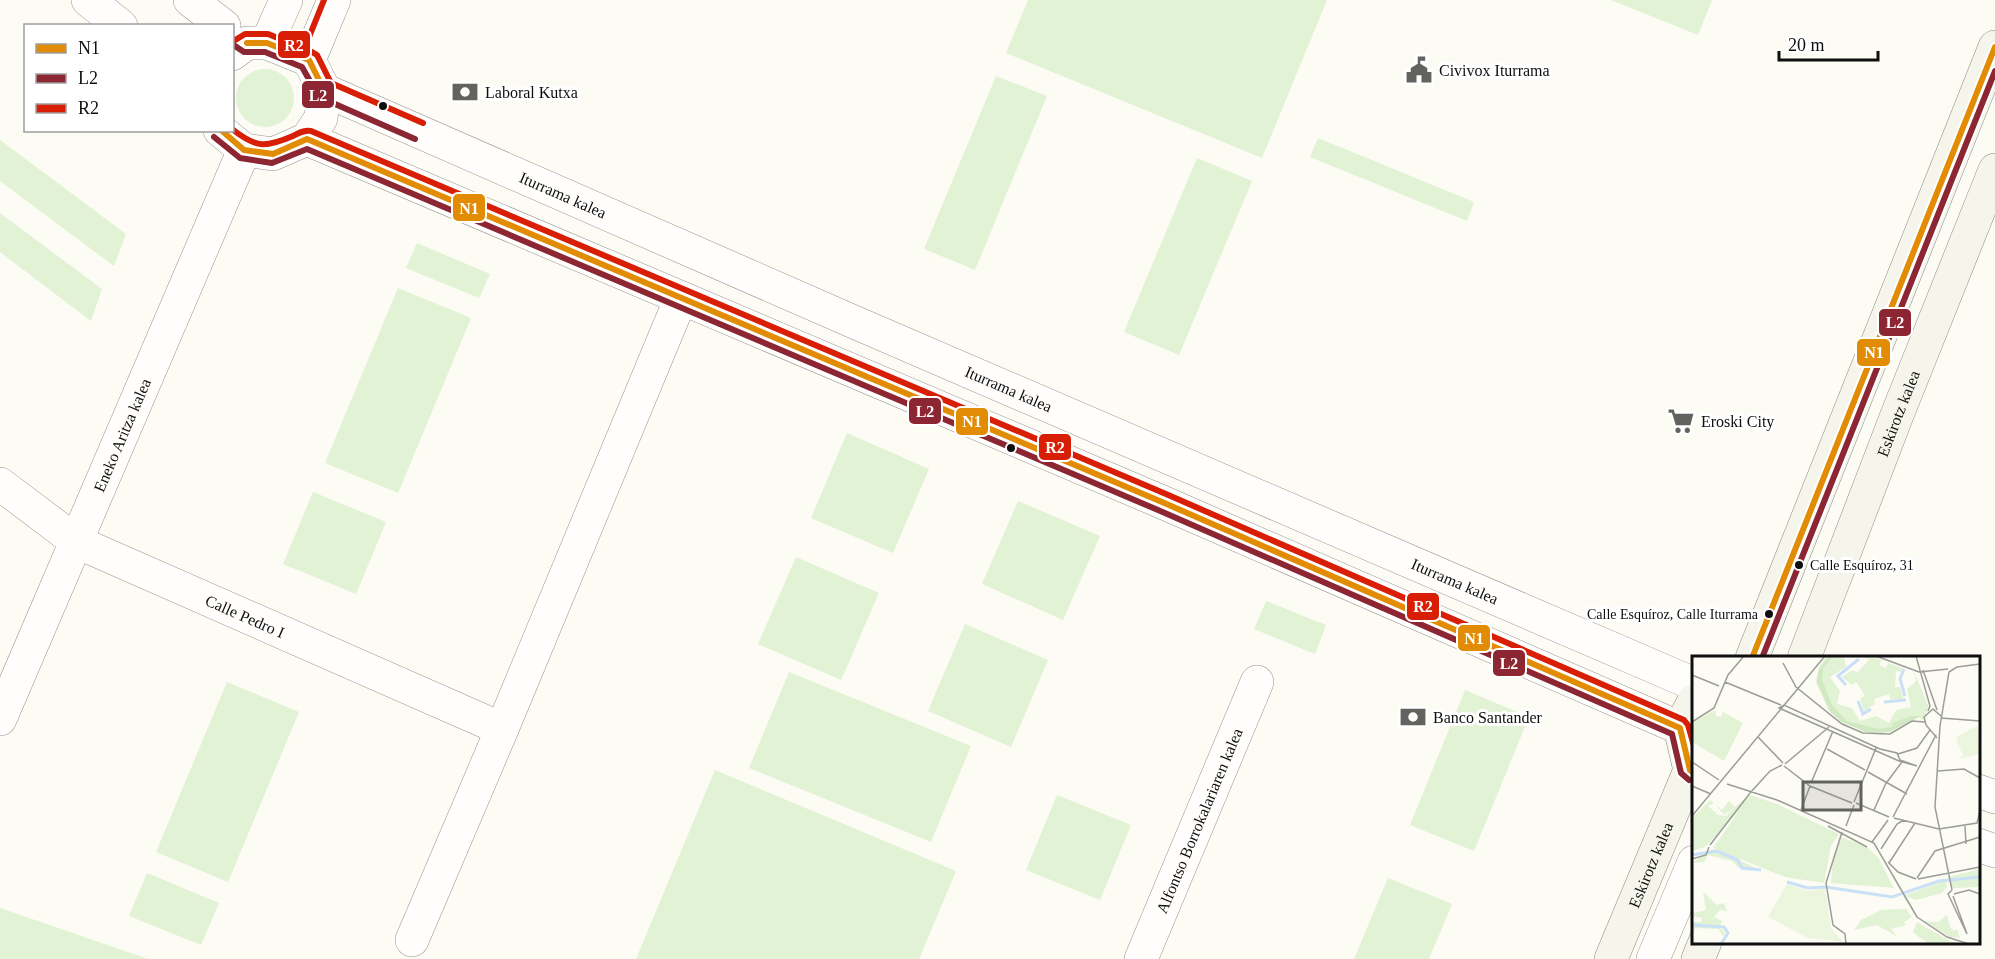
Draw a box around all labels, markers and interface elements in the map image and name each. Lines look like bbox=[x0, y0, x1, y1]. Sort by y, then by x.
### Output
legend bbox=[24, 24, 234, 132]
scale bar bbox=[1779, 24, 1878, 62]
line badge: R2 bbox=[277, 30, 311, 59]
text: 20 m bbox=[1788, 35, 1825, 55]
text: R2 bbox=[284, 37, 304, 54]
text: N1 bbox=[78, 38, 100, 58]
public building icon: Civivox Iturrama bbox=[1404, 55, 1434, 85]
place label: Civivox Iturrama bbox=[1439, 62, 1550, 79]
text: L2 bbox=[78, 68, 98, 88]
bank icon: Laboral Kutxa bbox=[450, 77, 480, 107]
line badge: L2 bbox=[301, 80, 335, 109]
place label: Laboral Kutxa bbox=[485, 84, 578, 101]
text: L2 bbox=[309, 87, 327, 104]
text: R2 bbox=[78, 98, 99, 118]
unlabelled marker bbox=[377, 100, 389, 112]
street label: Iturrama kalea bbox=[517, 168, 609, 221]
line badge: N1 bbox=[452, 193, 486, 222]
text: N1 bbox=[459, 200, 479, 217]
line badge: L2 bbox=[1878, 308, 1912, 337]
text: L2 bbox=[1886, 314, 1904, 331]
line badge: N1 bbox=[1856, 338, 1891, 367]
text: N1 bbox=[1864, 344, 1884, 361]
street label: Iturrama kalea bbox=[963, 362, 1055, 415]
street label: Eskirotz kalea bbox=[1873, 368, 1922, 459]
street label: Eneko Aritza kalea bbox=[90, 376, 154, 494]
line badge: L2 bbox=[908, 397, 942, 425]
text: L2 bbox=[916, 403, 934, 420]
supermarket icon: Eroski City bbox=[1666, 406, 1696, 436]
line badge: N1 bbox=[955, 407, 989, 436]
text: N1 bbox=[962, 413, 982, 430]
place label: Eroski City bbox=[1701, 413, 1774, 431]
line badge: R2 bbox=[1038, 433, 1072, 461]
text: R2 bbox=[1045, 439, 1065, 456]
unlabelled marker bbox=[1005, 442, 1017, 454]
street label: Iturrama kalea bbox=[1409, 555, 1501, 607]
place label: Calle Esquíroz, 31 bbox=[1810, 558, 1914, 573]
marker: Calle Esquíroz, 31 bbox=[1793, 559, 1805, 571]
street label: Calle Pedro I bbox=[203, 591, 287, 641]
line badge: R2 bbox=[1406, 592, 1440, 621]
text: R2 bbox=[1413, 598, 1433, 615]
place label: Calle Esquíroz, Calle Iturrama bbox=[1587, 607, 1759, 622]
marker: Calle Esquíroz, Calle Iturrama bbox=[1763, 608, 1775, 620]
line badge: N1 bbox=[1457, 624, 1491, 652]
text: N1 bbox=[1464, 630, 1484, 647]
line badge: L2 bbox=[1492, 649, 1526, 677]
text: L2 bbox=[1500, 655, 1518, 672]
inset map bbox=[1692, 656, 1980, 944]
bank icon: Banco Santander bbox=[1398, 702, 1428, 732]
place label: Banco Santander bbox=[1433, 709, 1543, 726]
street label: Alfontso Borrokalariaren kalea bbox=[1153, 726, 1245, 916]
street label: Eskirotz kalea bbox=[1625, 820, 1676, 910]

